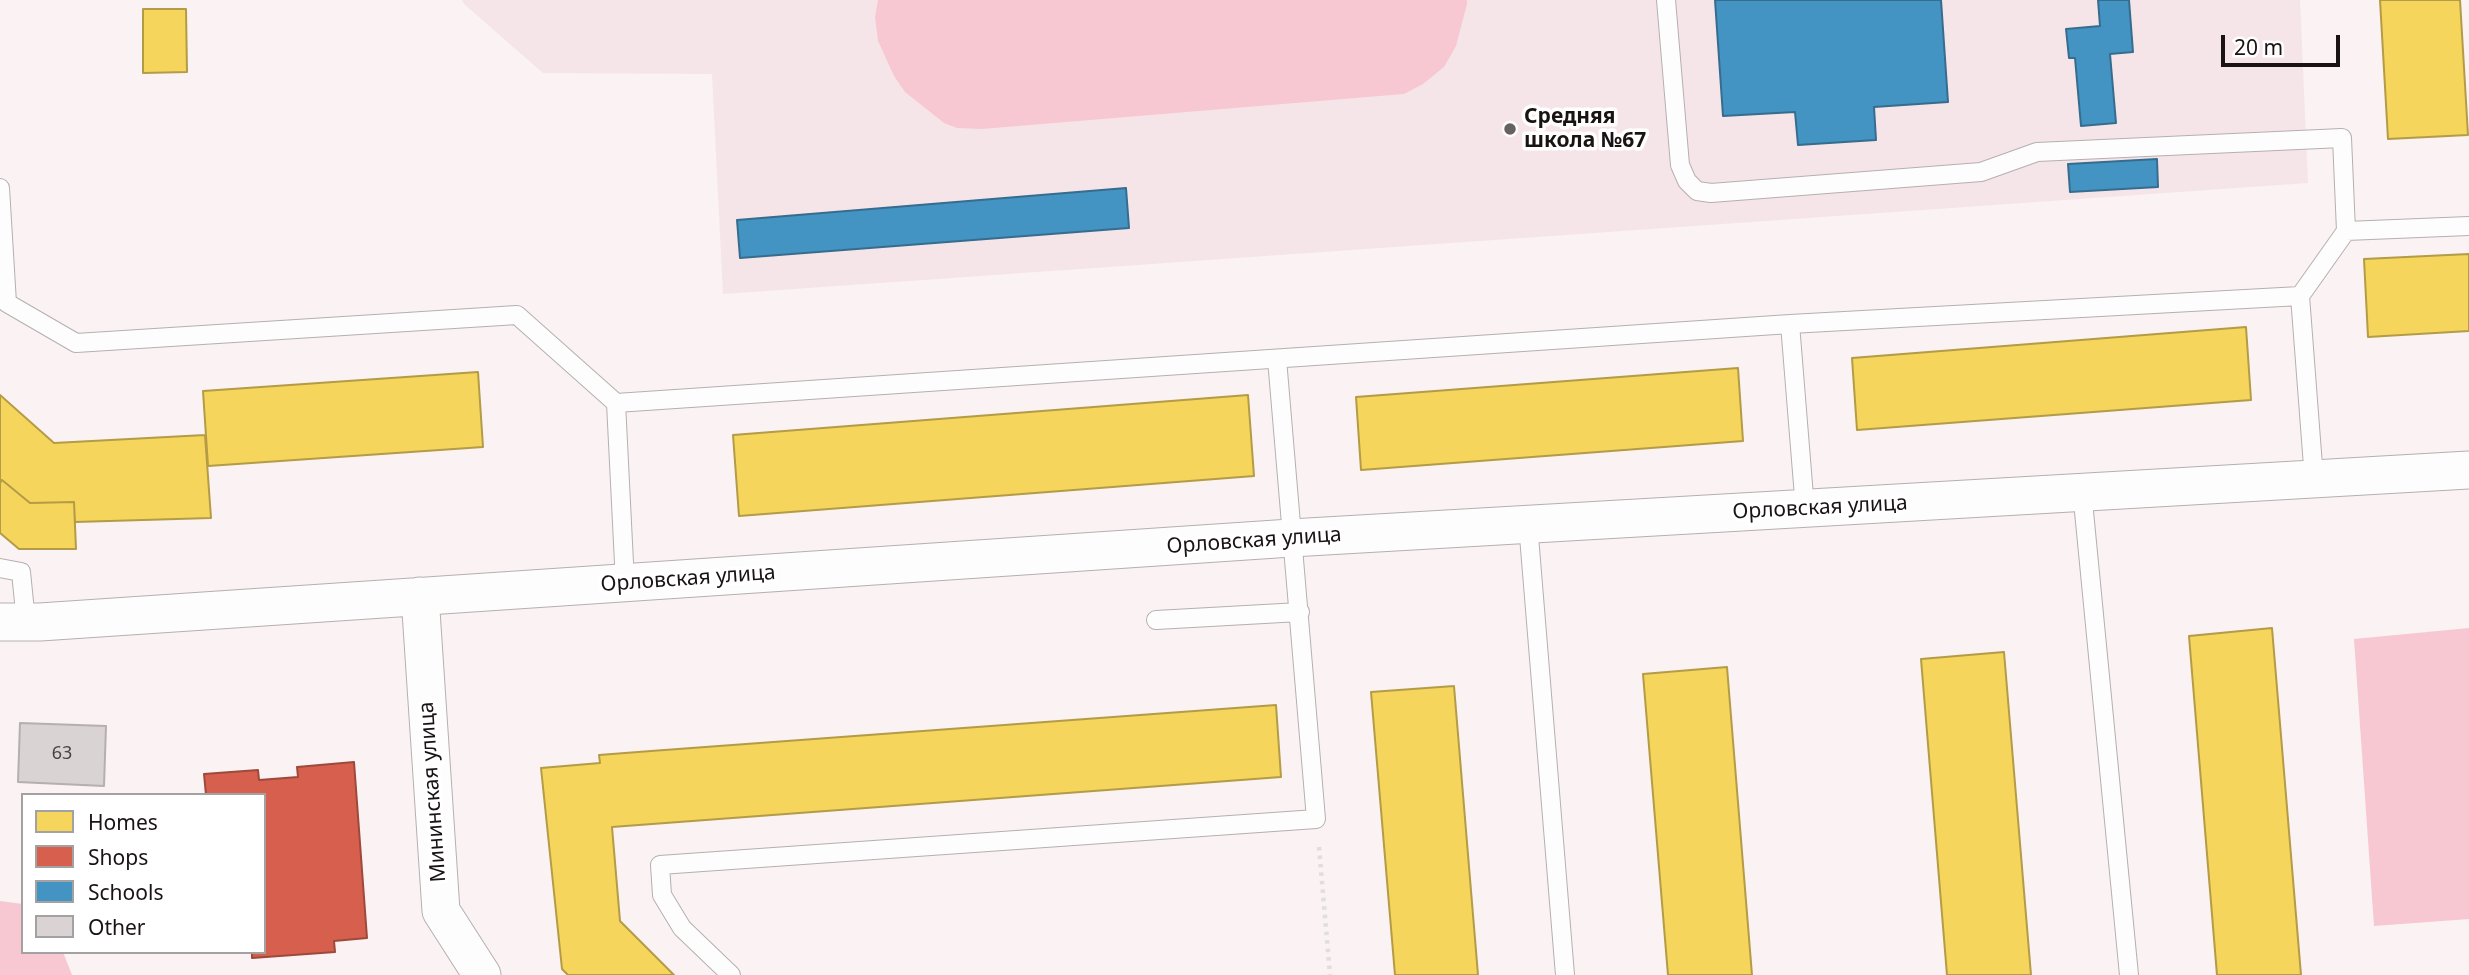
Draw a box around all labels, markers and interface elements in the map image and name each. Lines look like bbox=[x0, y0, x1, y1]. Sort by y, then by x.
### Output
scale bar bbox=[2224, 21, 2343, 65]
text: 20 m bbox=[2234, 33, 2283, 61]
place label: Средняя школа №67 bbox=[1524, 104, 1646, 154]
marker: Средняя школа №67 bbox=[1502, 121, 1518, 137]
street label: Орловская улица bbox=[1732, 491, 1908, 525]
street label: Орловская улица bbox=[1166, 522, 1342, 560]
street label: Орловская улица bbox=[600, 560, 776, 598]
street label: Мининская улица bbox=[414, 701, 452, 883]
house number: 63 bbox=[52, 743, 72, 765]
legend bbox=[21, 793, 266, 954]
text: Homes bbox=[88, 808, 158, 836]
text: Shops bbox=[88, 843, 148, 871]
text: Schools bbox=[88, 878, 163, 906]
text: Other bbox=[88, 913, 145, 941]

